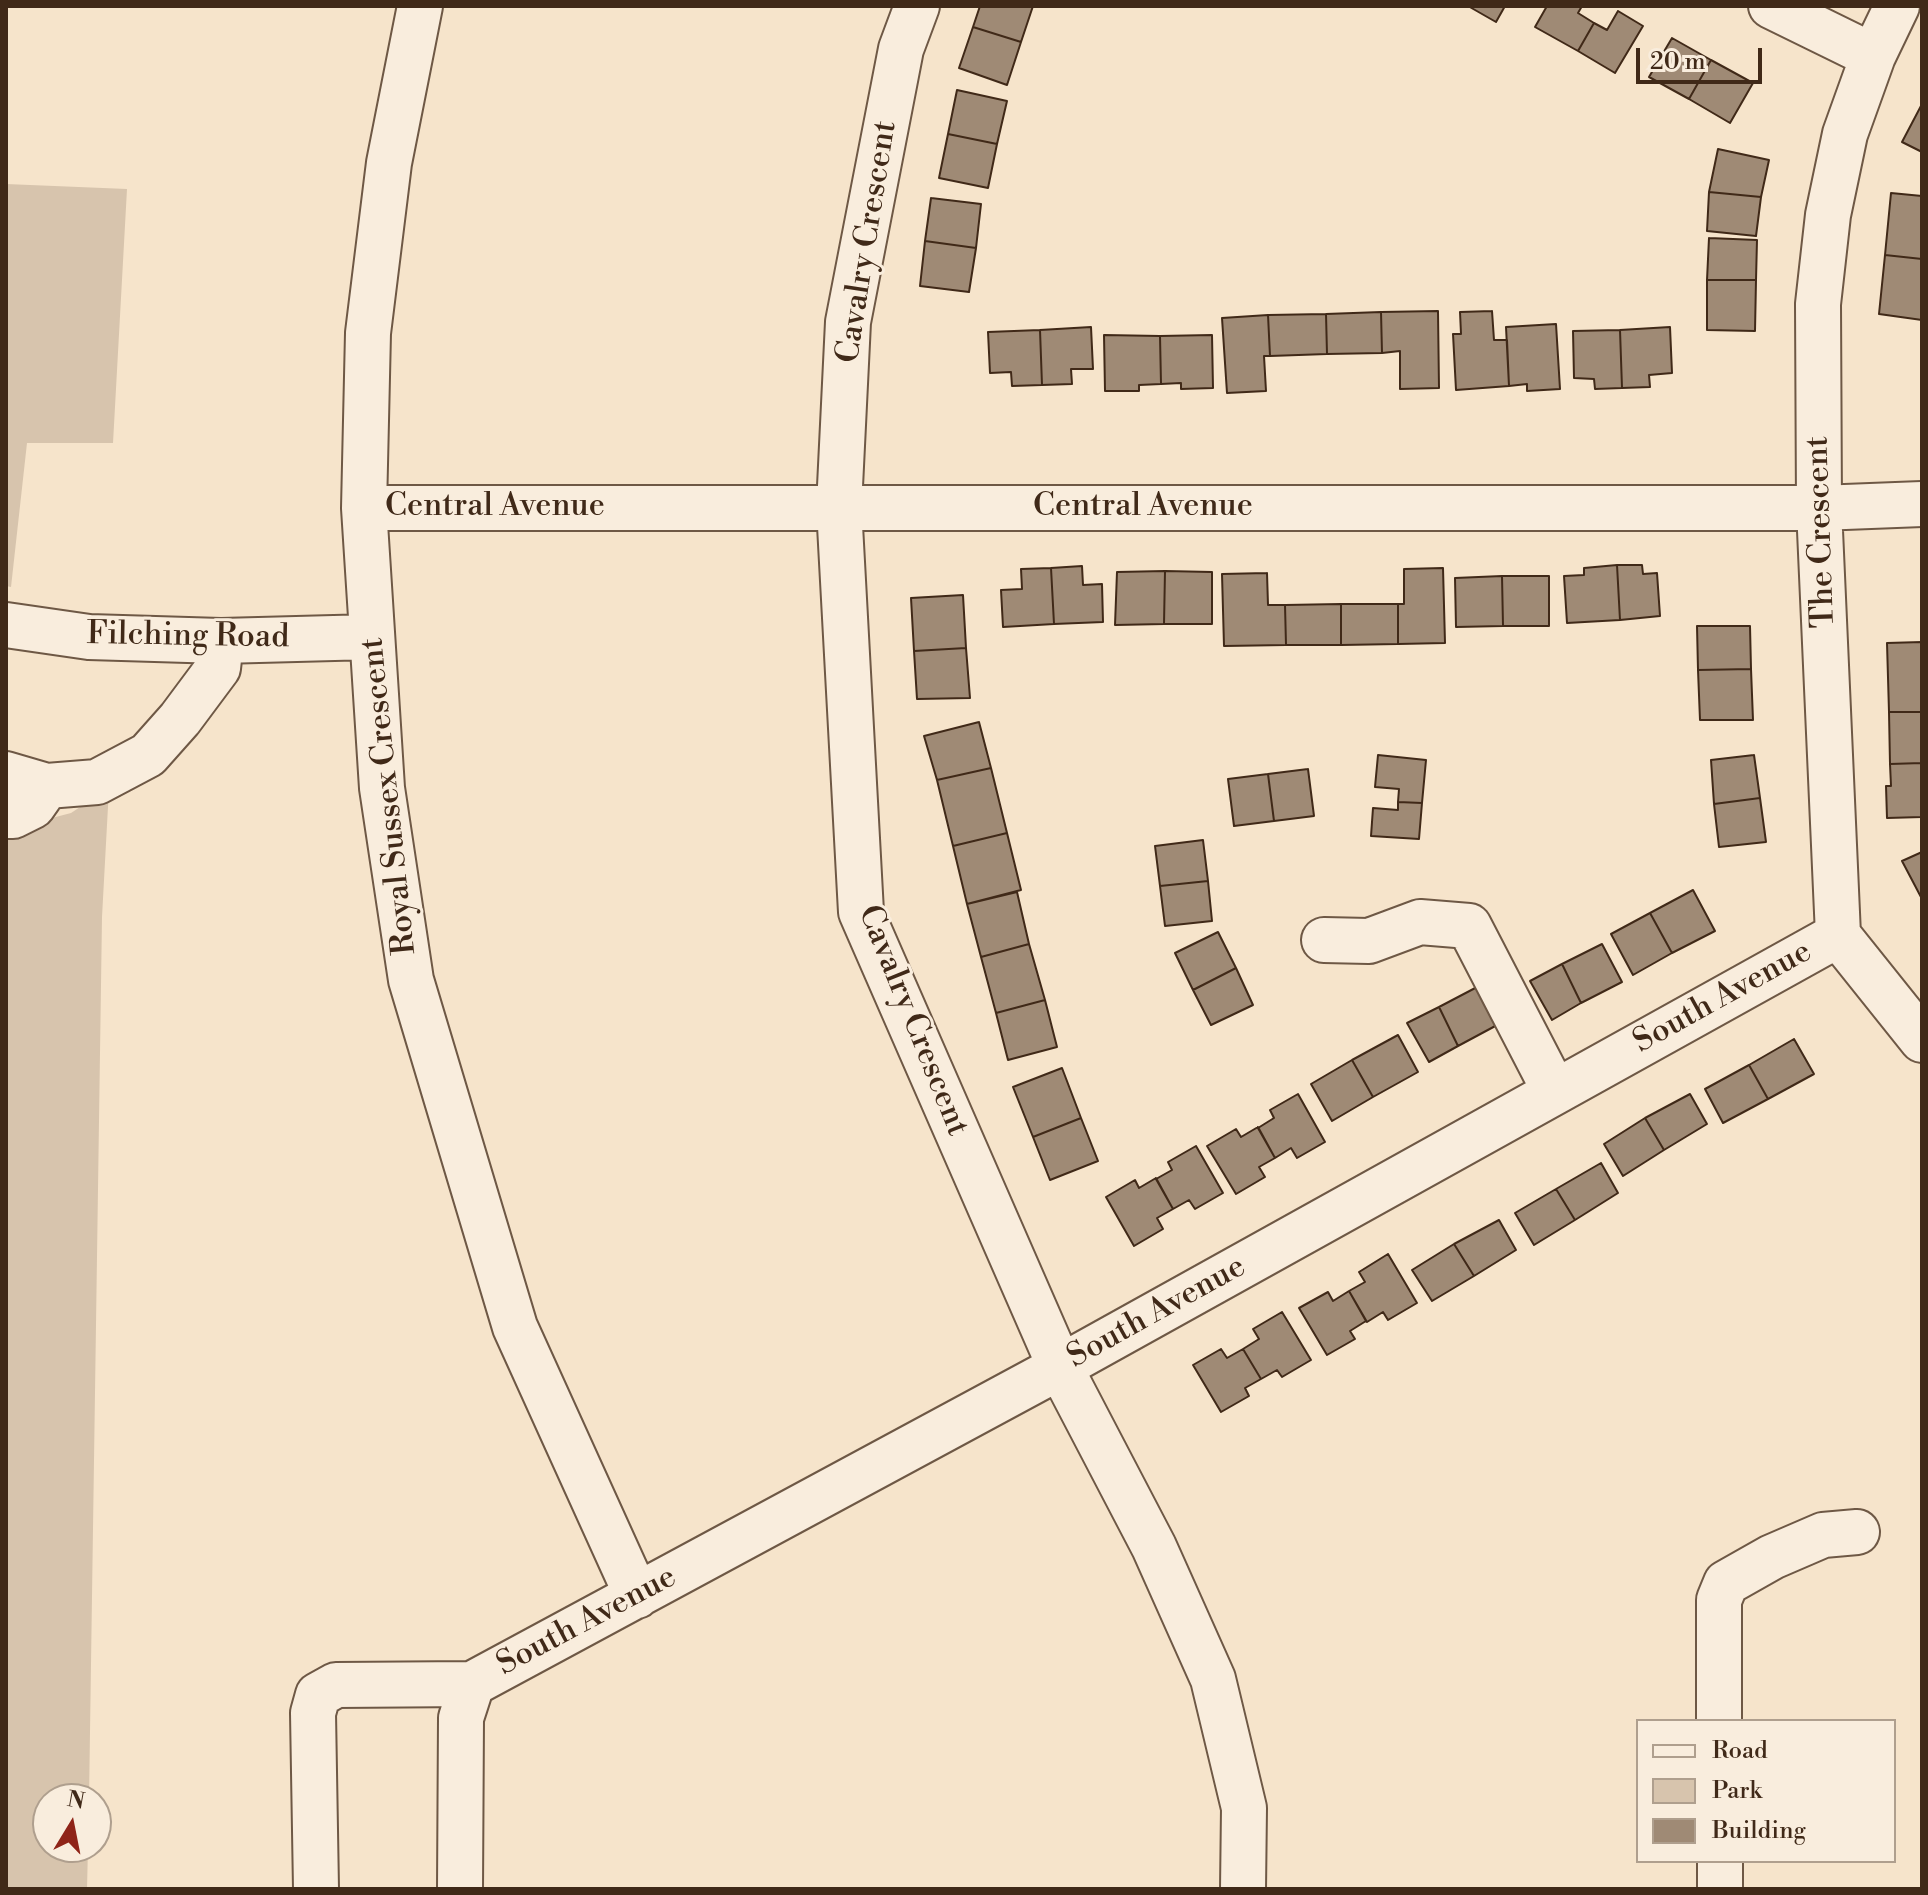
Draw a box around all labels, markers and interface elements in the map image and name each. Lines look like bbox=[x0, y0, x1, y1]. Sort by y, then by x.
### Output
scale bar bbox=[1640, 32, 1766, 82]
text: 20 m bbox=[1650, 47, 1706, 77]
street label: Cavalry Crescent bbox=[830, 118, 906, 366]
street label: The Crescent bbox=[1799, 435, 1845, 629]
street label: Central Avenue bbox=[385, 488, 605, 526]
street label: Central Avenue bbox=[1033, 488, 1253, 526]
street label: Filching Road bbox=[86, 616, 290, 658]
street label: Royal Sussex Crescent bbox=[354, 635, 426, 957]
street label: Cavalry Crescent bbox=[848, 900, 976, 1142]
street label: South Avenue bbox=[1627, 933, 1819, 1063]
street label: South Avenue bbox=[1061, 1248, 1253, 1378]
street label: South Avenue bbox=[491, 1559, 683, 1685]
legend bbox=[1636, 1719, 1896, 1863]
text: Road bbox=[1712, 1736, 1768, 1766]
text: Park bbox=[1712, 1776, 1762, 1806]
north arrow bbox=[32, 1783, 112, 1863]
text: N bbox=[65, 1786, 87, 1816]
text: Building bbox=[1712, 1816, 1806, 1846]

